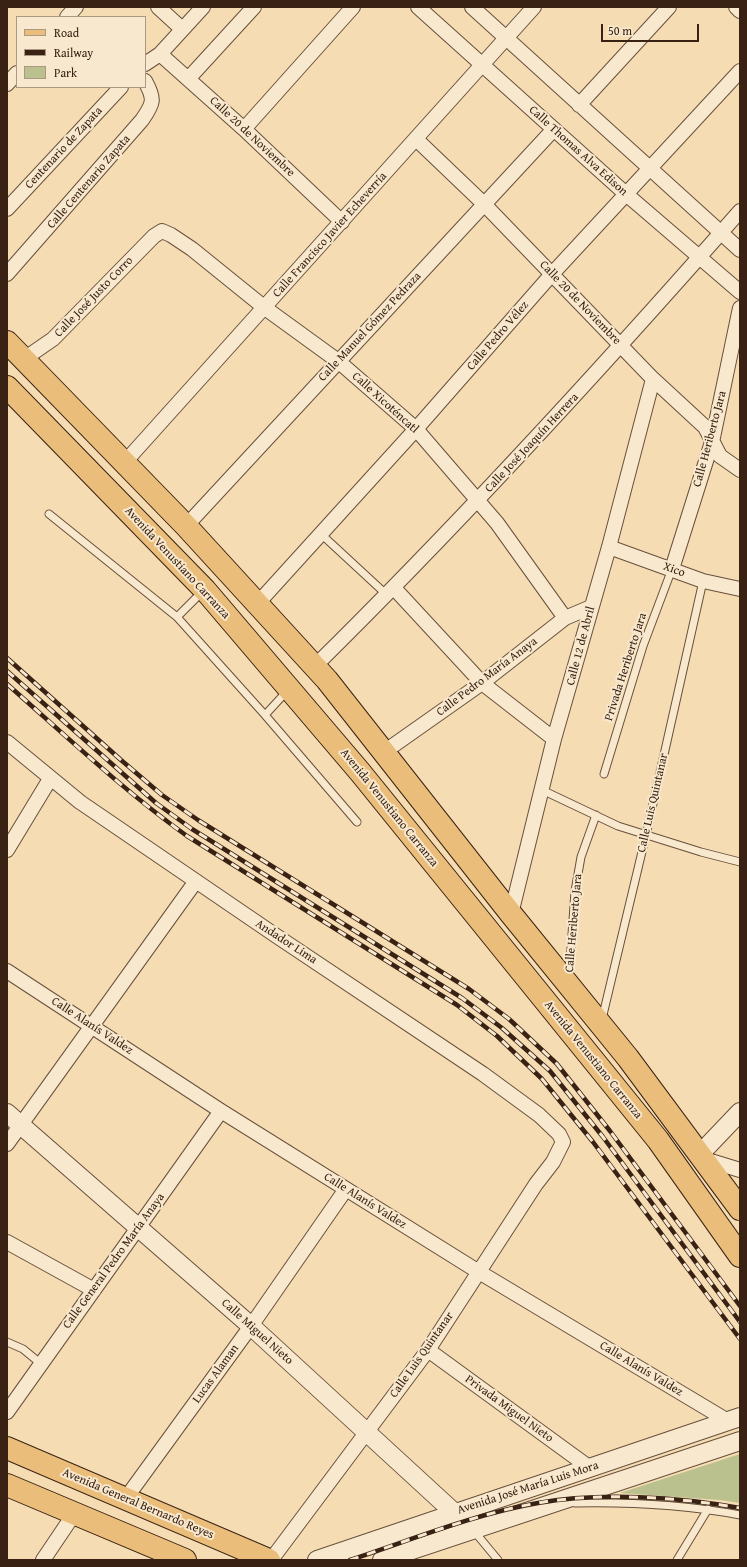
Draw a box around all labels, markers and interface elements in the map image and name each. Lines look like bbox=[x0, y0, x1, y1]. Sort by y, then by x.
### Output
legend bbox=[16, 16, 146, 88]
scale bar bbox=[603, 16, 701, 42]
text: 50 m bbox=[608, 22, 632, 39]
text: Road bbox=[54, 24, 79, 41]
text: Railway bbox=[54, 44, 93, 61]
text: Park bbox=[54, 64, 77, 81]
street label: Calle 20 de Noviembre bbox=[206, 94, 298, 180]
street label: Calle Thomas Alva Edison bbox=[526, 103, 630, 199]
street label: Centenario de Zapata bbox=[22, 104, 106, 192]
street label: Calle Centenario Zapata bbox=[44, 132, 134, 232]
street label: Calle Francisco Javier Echeverría bbox=[270, 169, 390, 301]
street label: Calle José Justo Corro bbox=[52, 254, 136, 340]
street label: Calle 20 de Noviembre bbox=[536, 258, 624, 348]
street label: Calle Manuel Gómez Pedraza bbox=[316, 269, 424, 385]
street label: Calle Pedro Vélez bbox=[464, 298, 532, 374]
street label: Calle Xicoténcatl bbox=[349, 369, 421, 437]
street label: Calle Heriberto Jara bbox=[690, 389, 730, 489]
street label: Calle José Joaquín Herrera bbox=[482, 390, 582, 496]
street label: Avenida Venustiano Carranza bbox=[121, 504, 233, 622]
street label: Xico bbox=[661, 559, 687, 581]
street label: Calle 12 de Abril bbox=[564, 605, 598, 687]
street label: Privada Heriberto Jara bbox=[602, 611, 650, 723]
street label: Calle Pedro María Anaya bbox=[434, 634, 540, 720]
street label: Avenida Venustiano Carranza bbox=[337, 746, 441, 870]
street label: Calle Luis Quintanar bbox=[635, 752, 671, 854]
street label: Calle Heriberto Jara bbox=[563, 873, 585, 973]
street label: Andador Lima bbox=[252, 917, 320, 967]
street label: Calle Alanís Valdez bbox=[48, 994, 136, 1058]
street label: Avenida Venustiano Carranza bbox=[541, 998, 645, 1122]
street label: Calle Alanís Valdez bbox=[321, 1170, 409, 1232]
street label: Calle General Pedro María Anaya bbox=[60, 1190, 168, 1332]
street label: Calle Miguel Nieto bbox=[218, 1296, 296, 1368]
street label: Calle Luis Quintanar bbox=[387, 1309, 457, 1401]
street label: Calle Alanís Valdez bbox=[597, 1338, 685, 1400]
street label: Lucas Alaman bbox=[190, 1342, 242, 1406]
street label: Privada Miguel Nieto bbox=[462, 1372, 556, 1446]
street label: Avenida José María Luis Mora bbox=[456, 1458, 600, 1518]
street label: Avenida General Bernardo Reyes bbox=[60, 1466, 216, 1542]

